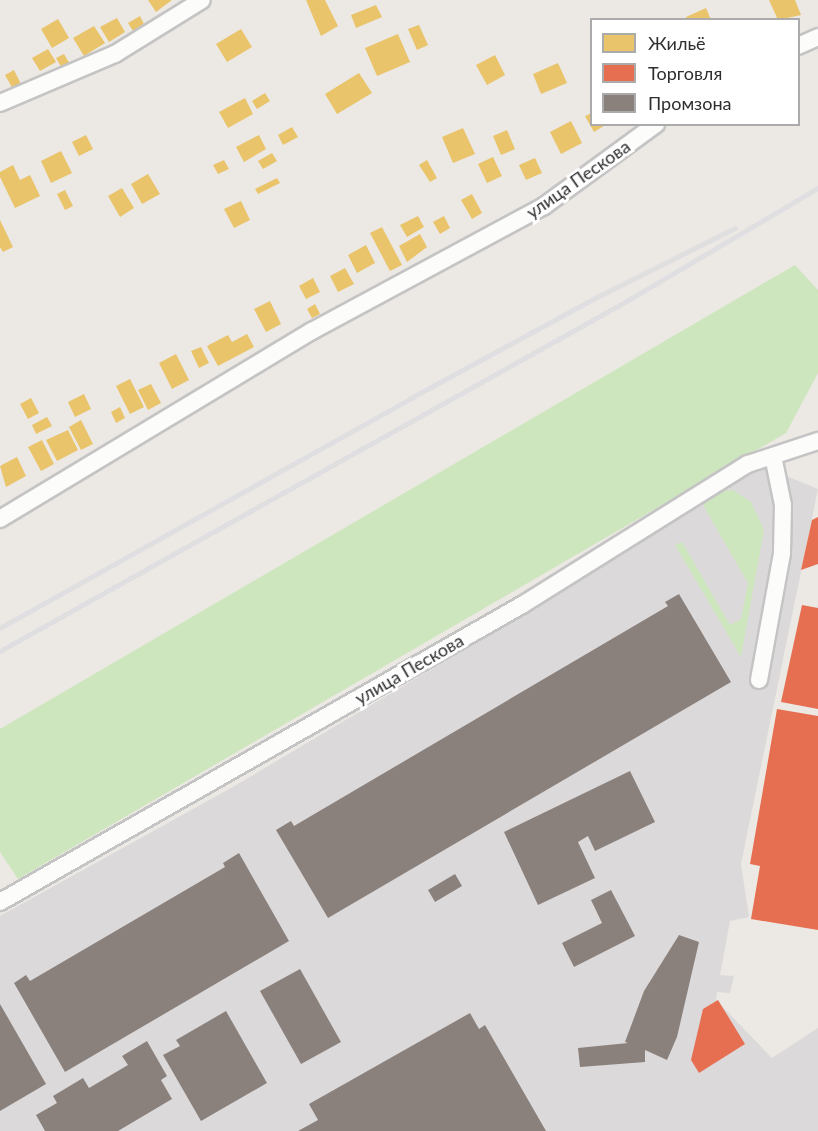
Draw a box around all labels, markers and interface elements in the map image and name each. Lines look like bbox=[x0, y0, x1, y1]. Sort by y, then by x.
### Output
legend bbox=[590, 18, 800, 126]
text: Жильё bbox=[648, 32, 706, 54]
text: Торговля bbox=[648, 62, 722, 84]
text: Промзона bbox=[648, 92, 731, 114]
street label: улица Пескова bbox=[522, 135, 634, 223]
street label: улица Пескова bbox=[351, 629, 467, 709]

